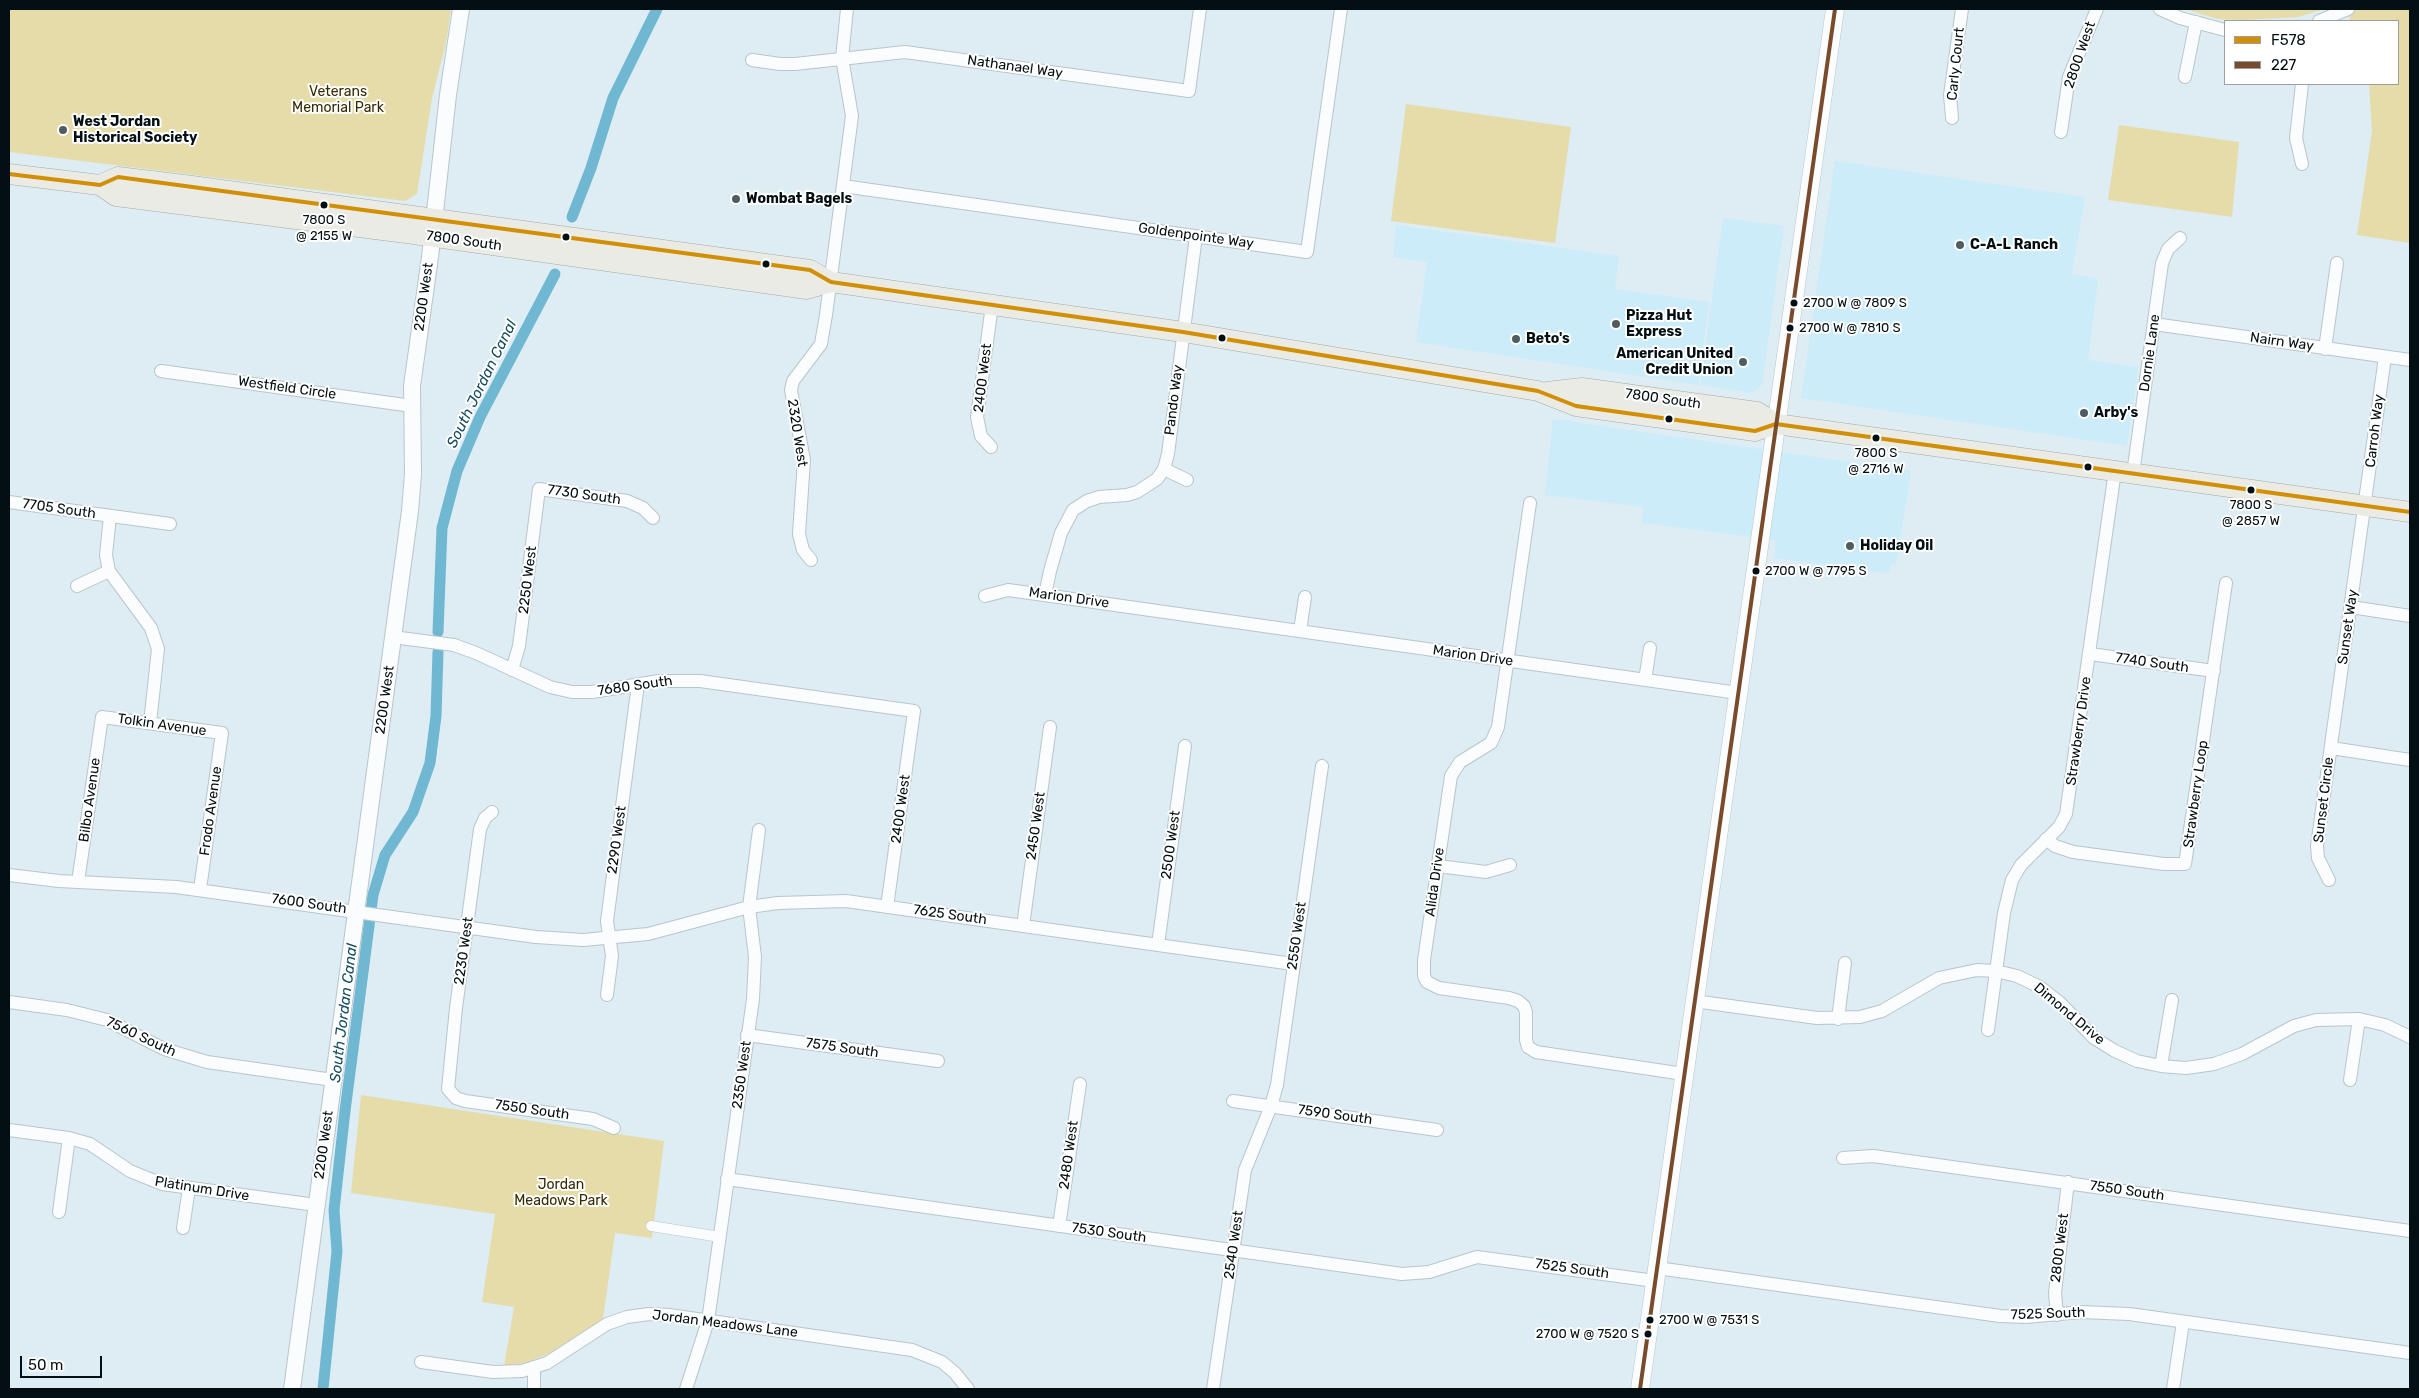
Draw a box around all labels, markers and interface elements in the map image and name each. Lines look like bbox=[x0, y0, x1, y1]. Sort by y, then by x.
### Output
street label: 2800 West bbox=[2061, 19, 2099, 91]
legend bbox=[2224, 20, 2399, 85]
street label: Carly Court bbox=[1944, 27, 1968, 101]
text: F578 bbox=[2271, 31, 2306, 49]
street label: Nathanael Way bbox=[966, 52, 1064, 82]
text: 227 bbox=[2271, 56, 2296, 74]
park label: Veterans Memorial Park bbox=[292, 84, 384, 116]
place label: West Jordan Historical Society bbox=[73, 114, 197, 146]
marker: West Jordan Historical Society bbox=[57, 124, 69, 136]
place label: Wombat Bagels bbox=[746, 191, 852, 207]
marker: Wombat Bagels bbox=[730, 193, 742, 205]
marker: 7800 S @ 2155 W bbox=[319, 200, 329, 210]
place label: 7800 S @ 2155 W bbox=[296, 212, 352, 243]
street label: Goldenpointe Way bbox=[1137, 220, 1255, 252]
street label: 7800 South bbox=[425, 227, 503, 255]
unlabelled marker bbox=[561, 232, 571, 242]
place label: C-A-L Ranch bbox=[1970, 237, 2058, 253]
marker: C-A-L Ranch bbox=[1954, 239, 1966, 251]
unlabelled marker bbox=[761, 259, 771, 269]
street label: 2200 West bbox=[411, 262, 437, 332]
place label: 2700 W @ 7809 S bbox=[1803, 295, 1907, 311]
marker: 2700 W @ 7809 S bbox=[1789, 298, 1799, 308]
place label: Pizza Hut Express bbox=[1626, 308, 1692, 341]
street label: Dornie Lane bbox=[2136, 313, 2164, 393]
water label: South Jordan Canal bbox=[443, 317, 521, 451]
marker: Pizza Hut Express bbox=[1610, 318, 1622, 330]
place label: 2700 W @ 7810 S bbox=[1799, 320, 1901, 336]
marker: 2700 W @ 7810 S bbox=[1785, 323, 1795, 333]
street label: Nairn Way bbox=[2249, 329, 2315, 355]
place label: Beto's bbox=[1526, 331, 1570, 347]
unlabelled marker bbox=[1217, 333, 1227, 343]
marker: Beto's bbox=[1510, 333, 1522, 345]
street label: 2400 West bbox=[970, 343, 996, 413]
place label: American United Credit Union bbox=[1616, 346, 1733, 378]
marker: American United Credit Union bbox=[1737, 356, 1749, 368]
street label: Pando Way bbox=[1161, 364, 1187, 436]
street label: Westfield Circle bbox=[237, 373, 337, 403]
street label: 7800 South bbox=[1624, 385, 1702, 413]
street label: Carroh Way bbox=[2362, 393, 2388, 469]
street label: 2320 West bbox=[783, 398, 811, 468]
place label: Arby's bbox=[2094, 405, 2138, 421]
marker: Arby's bbox=[2078, 407, 2090, 419]
unlabelled marker bbox=[1664, 414, 1674, 424]
marker: 7800 S @ 2716 W bbox=[1871, 433, 1881, 443]
place label: 7800 S @ 2716 W bbox=[1848, 445, 1904, 476]
unlabelled marker bbox=[2083, 462, 2093, 472]
street label: 7730 South bbox=[546, 482, 622, 508]
marker: 7800 S @ 2857 W bbox=[2246, 485, 2256, 495]
street label: 7705 South bbox=[21, 496, 97, 522]
place label: 7800 S @ 2857 W bbox=[2222, 497, 2280, 528]
place label: Holiday Oil bbox=[1860, 538, 1933, 554]
marker: Holiday Oil bbox=[1844, 540, 1856, 552]
street label: 2250 West bbox=[515, 545, 541, 615]
place label: 2700 W @ 7795 S bbox=[1765, 563, 1867, 579]
marker: 2700 W @ 7795 S bbox=[1751, 566, 1761, 576]
street label: Marion Drive bbox=[1028, 584, 1110, 612]
street label: Sunset Way bbox=[2334, 588, 2362, 666]
street label: Marion Drive bbox=[1432, 642, 1514, 670]
street label: 7740 South bbox=[2114, 650, 2190, 676]
street label: 2200 West bbox=[372, 665, 398, 735]
street label: 7680 South bbox=[596, 672, 674, 700]
street label: Strawberry Drive bbox=[2063, 675, 2095, 787]
street label: Tolkin Avenue bbox=[116, 710, 208, 740]
street label: Strawberry Loop bbox=[2180, 739, 2212, 849]
street label: Sunset Circle bbox=[2310, 756, 2338, 844]
street label: Bilbo Avenue bbox=[76, 757, 104, 843]
street label: Frodo Avenue bbox=[196, 765, 226, 857]
street label: 2400 West bbox=[888, 773, 914, 845]
street label: 2450 West bbox=[1023, 791, 1049, 861]
street label: 2290 West bbox=[604, 805, 630, 875]
street label: 2500 West bbox=[1158, 810, 1184, 880]
street label: Alida Drive bbox=[1422, 846, 1448, 918]
street label: 7600 South bbox=[270, 890, 348, 918]
street label: 2550 West bbox=[1284, 901, 1310, 971]
street label: 7625 South bbox=[912, 902, 988, 928]
street label: 2230 West bbox=[451, 916, 477, 986]
water label: South Jordan Canal bbox=[327, 942, 361, 1084]
street label: Dimond Drive bbox=[2030, 979, 2108, 1049]
street label: 7560 South bbox=[103, 1013, 179, 1061]
street label: 7575 South bbox=[804, 1035, 880, 1061]
street label: 2350 West bbox=[729, 1040, 755, 1110]
street label: 7550 South bbox=[494, 1096, 570, 1124]
street label: 7590 South bbox=[1297, 1101, 1373, 1129]
street label: 2200 West bbox=[311, 1110, 337, 1180]
street label: 2480 West bbox=[1056, 1119, 1082, 1191]
street label: Platinum Drive bbox=[154, 1173, 250, 1205]
park label: Jordan Meadows Park bbox=[514, 1177, 608, 1210]
street label: 7550 South bbox=[2089, 1177, 2165, 1205]
street label: 2540 West bbox=[1221, 1210, 1247, 1280]
street label: 2800 West bbox=[2047, 1212, 2073, 1284]
street label: 7530 South bbox=[1070, 1219, 1148, 1247]
street label: 7525 South bbox=[1534, 1255, 1610, 1283]
street label: 7525 South bbox=[2010, 1304, 2086, 1324]
street label: Jordan Meadows Lane bbox=[651, 1307, 799, 1341]
place label: 2700 W @ 7531 S bbox=[1659, 1312, 1759, 1328]
marker: 2700 W @ 7531 S bbox=[1645, 1315, 1655, 1325]
place label: 2700 W @ 7520 S bbox=[1536, 1326, 1639, 1342]
marker: 2700 W @ 7520 S bbox=[1643, 1329, 1653, 1339]
scale bar bbox=[22, 1346, 105, 1378]
text: 50 m bbox=[28, 1356, 63, 1374]

